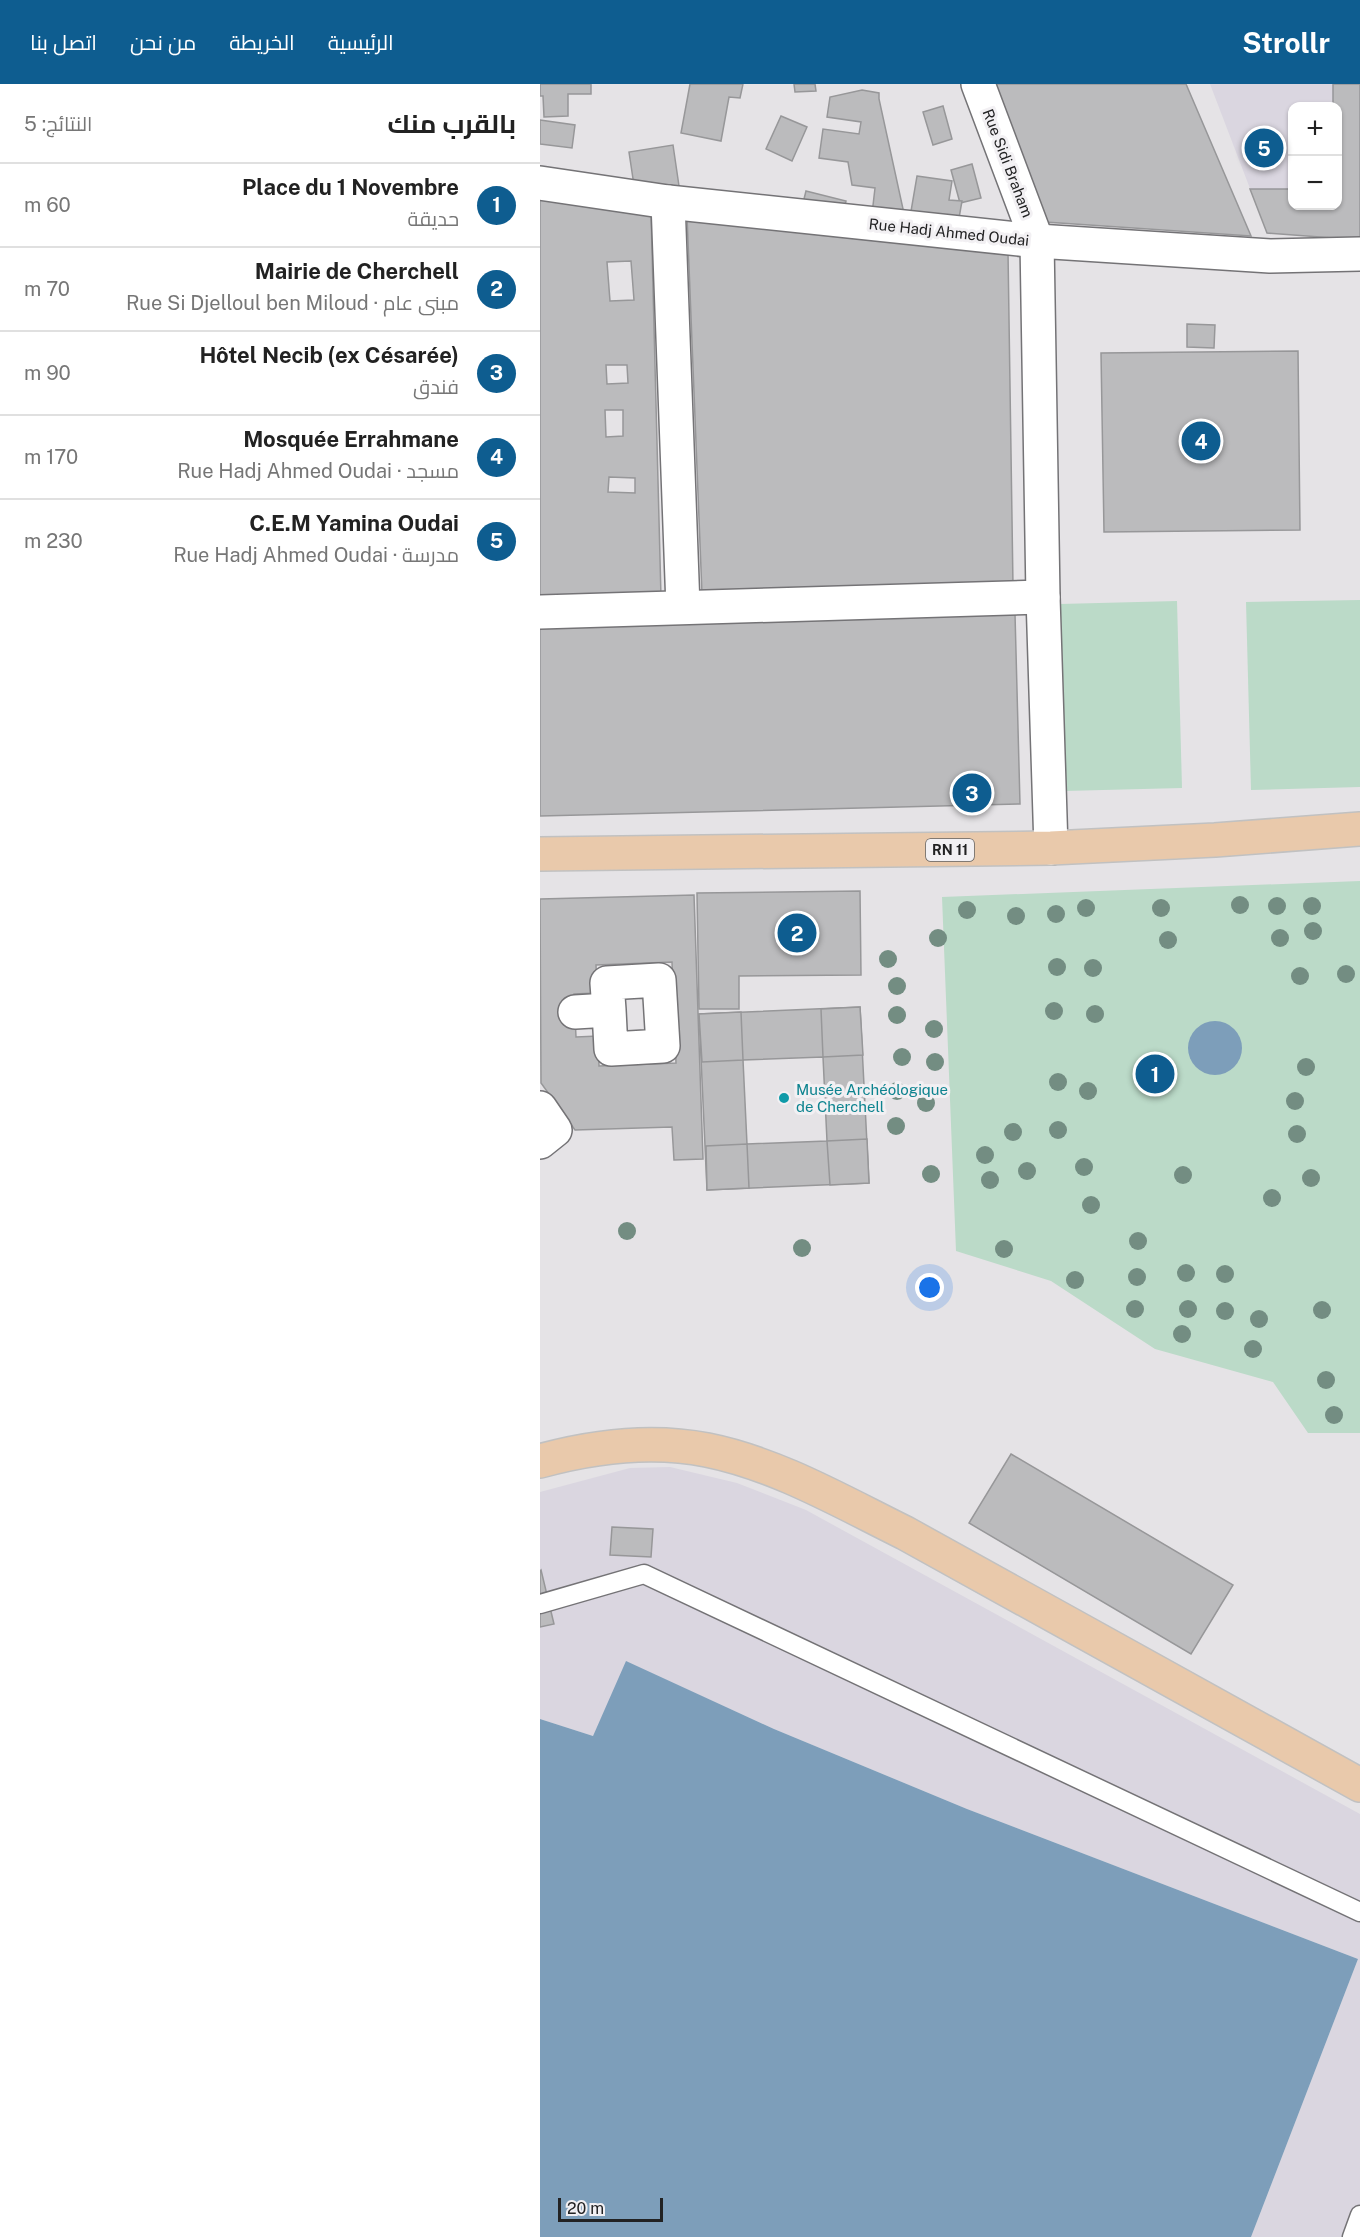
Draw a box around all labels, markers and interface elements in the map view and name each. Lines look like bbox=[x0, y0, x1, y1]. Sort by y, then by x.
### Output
text: Strollr bbox=[1242, 26, 1330, 59]
text: اتصل بنا bbox=[30, 30, 97, 55]
text: من نحن bbox=[130, 30, 196, 55]
text: الخريطة bbox=[229, 30, 295, 55]
text: الرئيسية bbox=[328, 30, 394, 55]
map controls bbox=[1288, 102, 1342, 210]
button: + bbox=[1288, 102, 1342, 156]
street label: Rue Sidi Braham bbox=[979, 106, 1037, 220]
text: بالقرب منك bbox=[387, 108, 516, 139]
text: النتائج: 5 bbox=[24, 112, 93, 136]
pin: 5 bbox=[1244, 126, 1284, 170]
button: − bbox=[1288, 156, 1342, 210]
text: Place du 1 Novembre bbox=[242, 174, 459, 200]
text: 60 m bbox=[24, 193, 71, 217]
text: 1 bbox=[492, 193, 501, 217]
text: حديقة bbox=[408, 207, 459, 231]
street label: Rue Hadj Ahmed Oudai bbox=[868, 215, 1030, 249]
text: Mairie de Cherchell bbox=[255, 258, 459, 284]
text: 70 m bbox=[24, 277, 70, 301]
text: 2 bbox=[490, 277, 503, 301]
text: مبنى عام · Rue Si Djelloul ben Miloud bbox=[126, 291, 459, 315]
text: Hôtel Necib (ex Césarée) bbox=[199, 342, 459, 368]
text: 90 m bbox=[24, 361, 71, 385]
text: 3 bbox=[490, 361, 503, 385]
text: فندق bbox=[413, 375, 459, 399]
pin: 4 bbox=[1182, 418, 1220, 464]
text: Mosquée Errahmane bbox=[243, 426, 459, 452]
text: 170 m bbox=[24, 445, 78, 469]
text: 4 bbox=[490, 445, 503, 469]
text: مسجد · Rue Hadj Ahmed Oudai bbox=[177, 459, 459, 483]
text: C.E.M Yamina Oudai bbox=[249, 510, 459, 536]
text: 230 m bbox=[24, 529, 83, 553]
text: 5 bbox=[490, 529, 503, 553]
text: مدرسة · Rue Hadj Ahmed Oudai bbox=[173, 543, 459, 567]
pin: 3 bbox=[952, 770, 992, 816]
road number: RN 11 bbox=[926, 839, 974, 861]
pin: 2 bbox=[778, 910, 816, 956]
pin: 1 bbox=[1136, 1052, 1174, 1096]
place label: Musée Archéologique de Cherchell bbox=[796, 1081, 948, 1115]
marker: Musée Archéologique de Cherchell bbox=[777, 1091, 791, 1105]
your location bbox=[915, 1273, 944, 1302]
scale bar bbox=[558, 2195, 663, 2222]
text: 20 m bbox=[567, 2199, 604, 2218]

